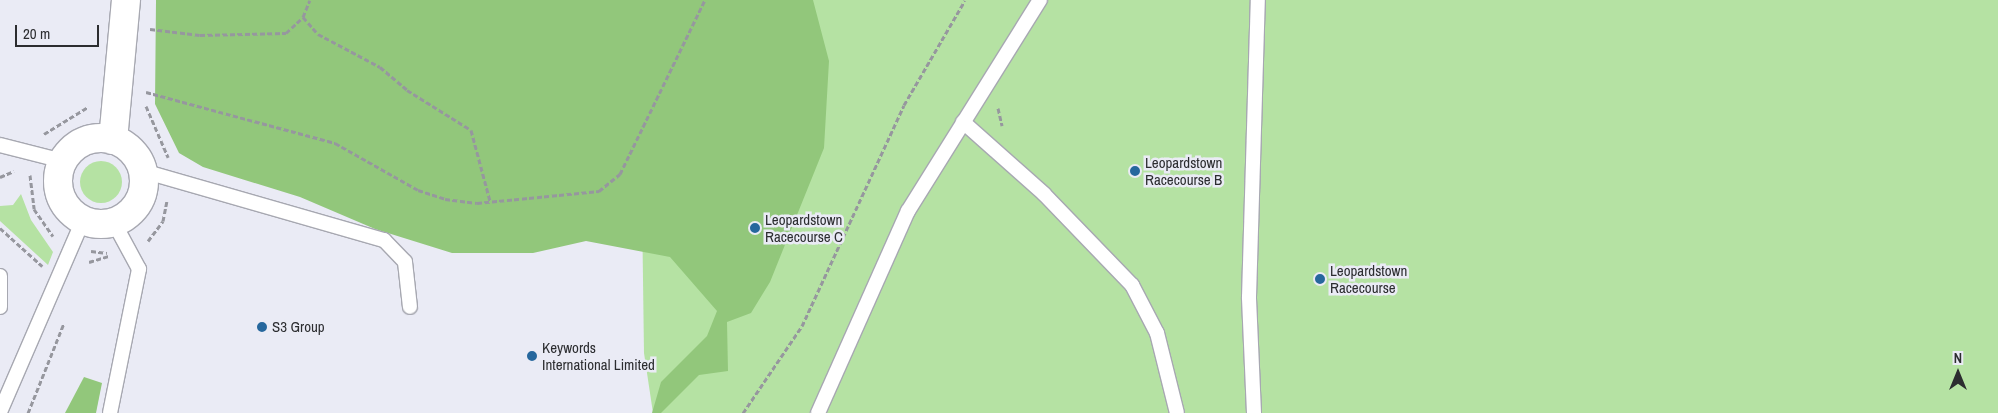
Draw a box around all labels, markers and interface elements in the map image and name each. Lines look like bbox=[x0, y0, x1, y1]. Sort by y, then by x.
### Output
scale bar bbox=[18, 15, 101, 47]
text: 20 m bbox=[23, 23, 50, 44]
place label: Leopardstown Racecourse B bbox=[1145, 153, 1222, 188]
marker: Leopardstown Racecourse B bbox=[1129, 165, 1141, 177]
place label: Leopardstown Racecourse C bbox=[765, 210, 843, 245]
marker: Leopardstown Racecourse C bbox=[749, 222, 761, 234]
place label: Leopardstown Racecourse bbox=[1330, 261, 1407, 296]
marker: Leopardstown Racecourse bbox=[1314, 273, 1326, 285]
place label: S3 Group bbox=[272, 318, 325, 336]
marker: S3 Group bbox=[256, 321, 268, 333]
place label: Keywords International Limited bbox=[542, 338, 655, 373]
north arrow bbox=[1933, 348, 1983, 398]
text: N bbox=[1954, 349, 1962, 367]
marker: Keywords International Limited bbox=[526, 350, 538, 362]

